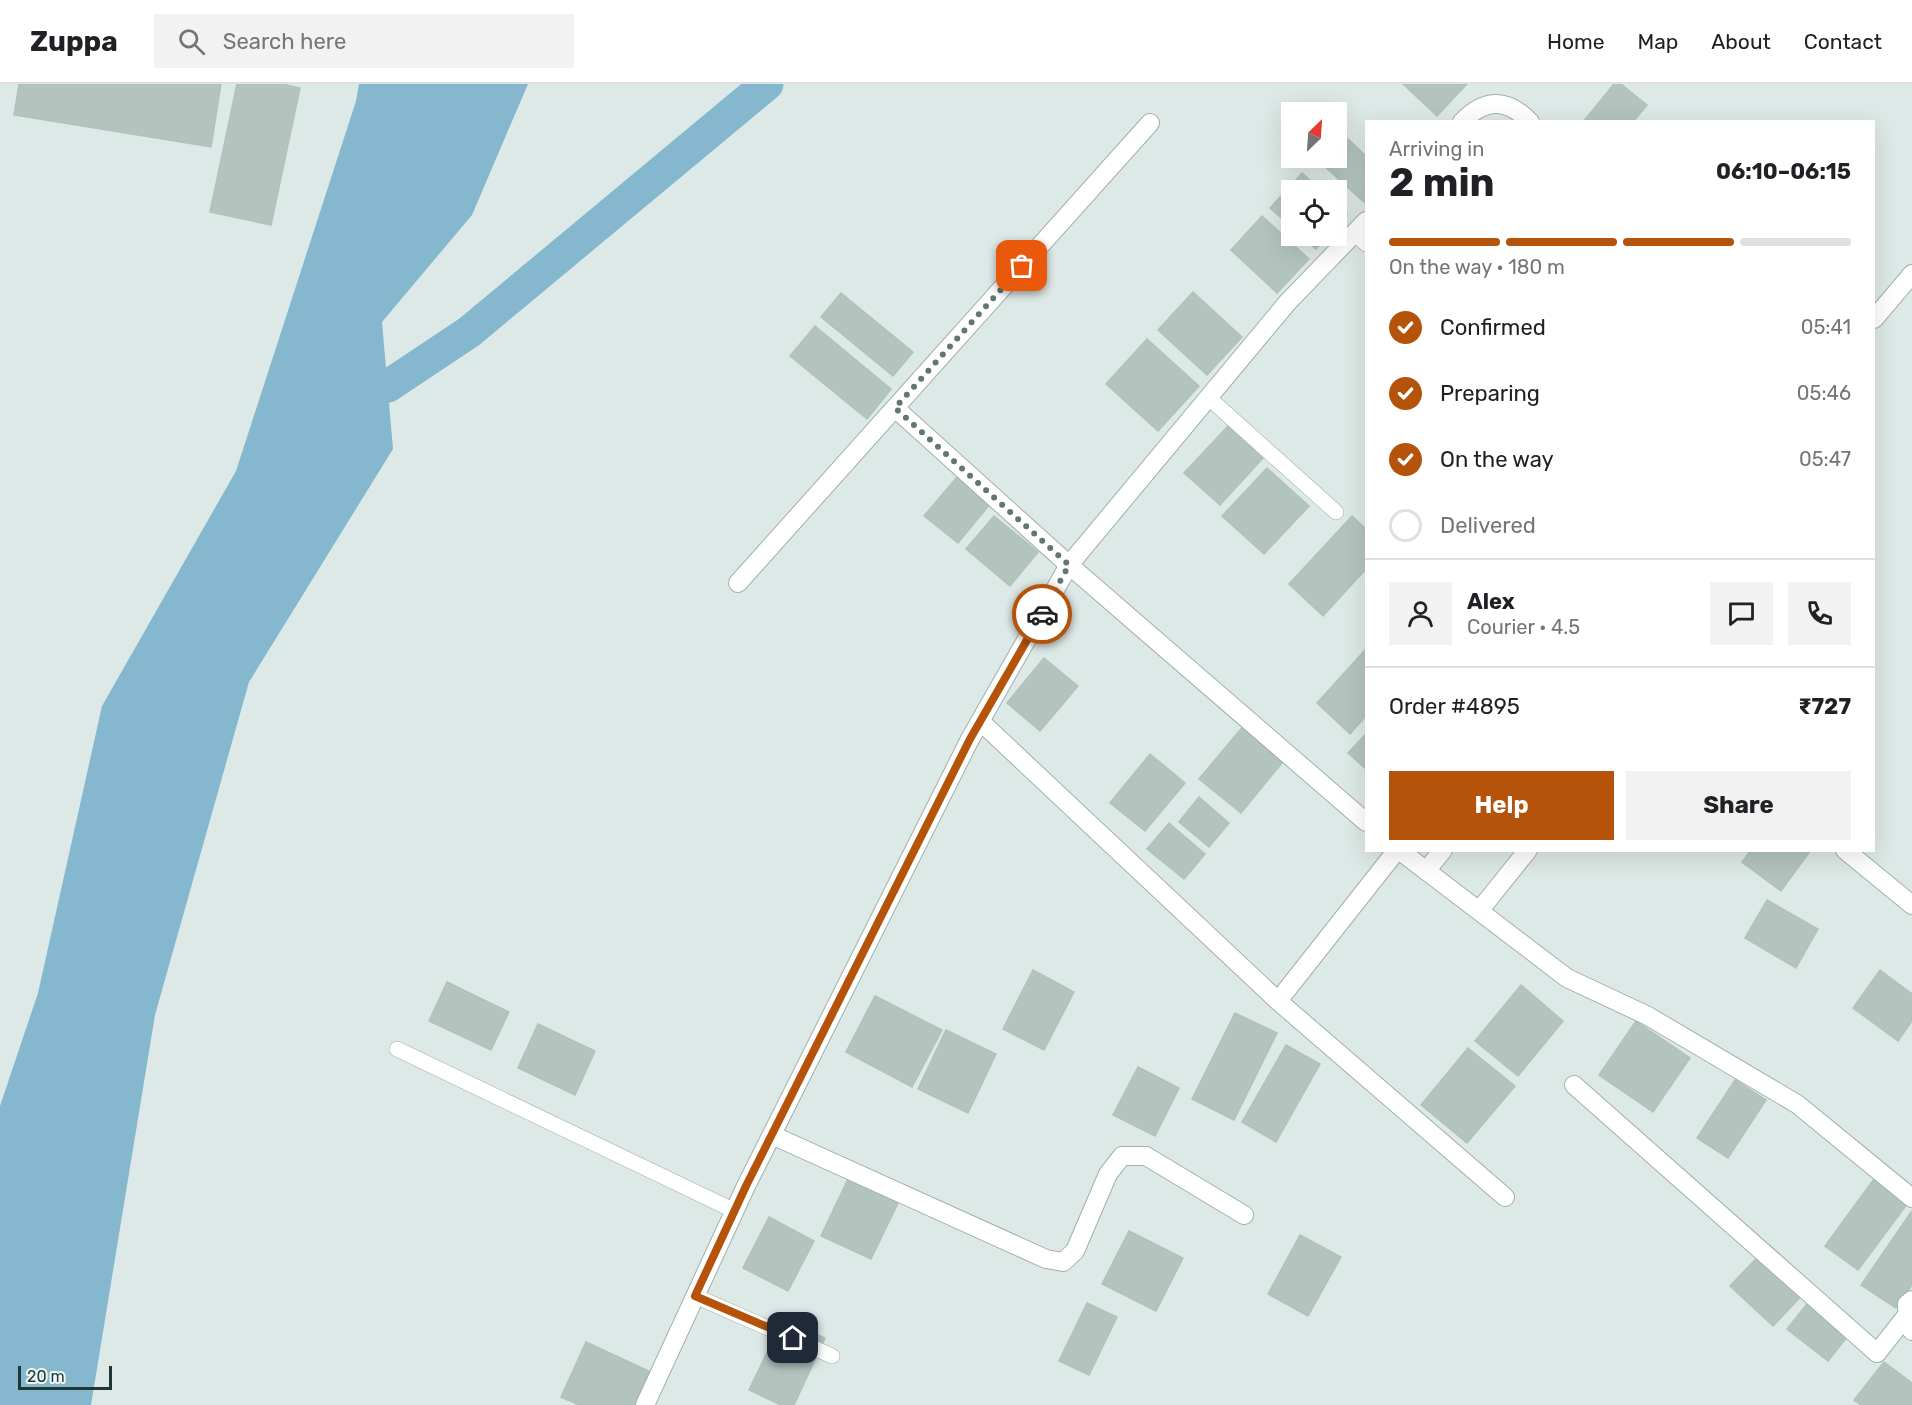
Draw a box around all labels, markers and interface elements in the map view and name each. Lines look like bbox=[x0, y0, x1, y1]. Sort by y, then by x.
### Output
search box bbox=[154, 14, 574, 68]
text: Zuppa bbox=[30, 25, 118, 58]
icon: search bbox=[175, 25, 208, 58]
text: Search here bbox=[223, 28, 346, 55]
text: Home bbox=[1547, 29, 1604, 54]
text: Map bbox=[1637, 29, 1678, 54]
text: About bbox=[1711, 29, 1771, 54]
text: Contact bbox=[1804, 29, 1882, 54]
north arrow bbox=[1281, 102, 1347, 168]
map controls bbox=[1281, 102, 1347, 246]
text: Arriving in bbox=[1389, 137, 1484, 161]
text: 06:10–06:15 bbox=[1716, 158, 1851, 185]
text: 2 min bbox=[1389, 160, 1495, 206]
button: locate bbox=[1281, 180, 1347, 246]
pin bbox=[996, 240, 1047, 291]
icon: bag bbox=[1005, 249, 1038, 282]
text: On the way · 180 m bbox=[1389, 255, 1565, 279]
icon: check bbox=[1389, 311, 1422, 344]
text: Confirmed bbox=[1440, 314, 1546, 341]
text: 05:41 bbox=[1801, 315, 1851, 339]
icon: check bbox=[1389, 377, 1422, 410]
text: Preparing bbox=[1440, 380, 1540, 407]
text: 05:46 bbox=[1797, 381, 1851, 405]
icon: check bbox=[1389, 443, 1422, 476]
text: On the way bbox=[1440, 446, 1554, 473]
text: 05:47 bbox=[1799, 447, 1851, 471]
text: Delivered bbox=[1440, 512, 1536, 539]
button: person bbox=[1389, 582, 1452, 645]
button: chat bbox=[1710, 582, 1773, 645]
button: phone bbox=[1788, 582, 1851, 645]
courier bbox=[1012, 584, 1072, 644]
text: Alex bbox=[1467, 588, 1515, 615]
icon: car bbox=[1026, 598, 1059, 631]
text: Courier · 4.5 bbox=[1467, 615, 1580, 639]
text: Order #4895 bbox=[1389, 693, 1520, 720]
text: ₹727 bbox=[1798, 693, 1851, 720]
button: Help bbox=[1389, 771, 1614, 840]
button: Share bbox=[1626, 771, 1851, 840]
pin bbox=[767, 1312, 818, 1363]
icon: home bbox=[776, 1321, 809, 1354]
scale bar bbox=[18, 1363, 112, 1390]
text: 20 m bbox=[27, 1367, 65, 1386]

